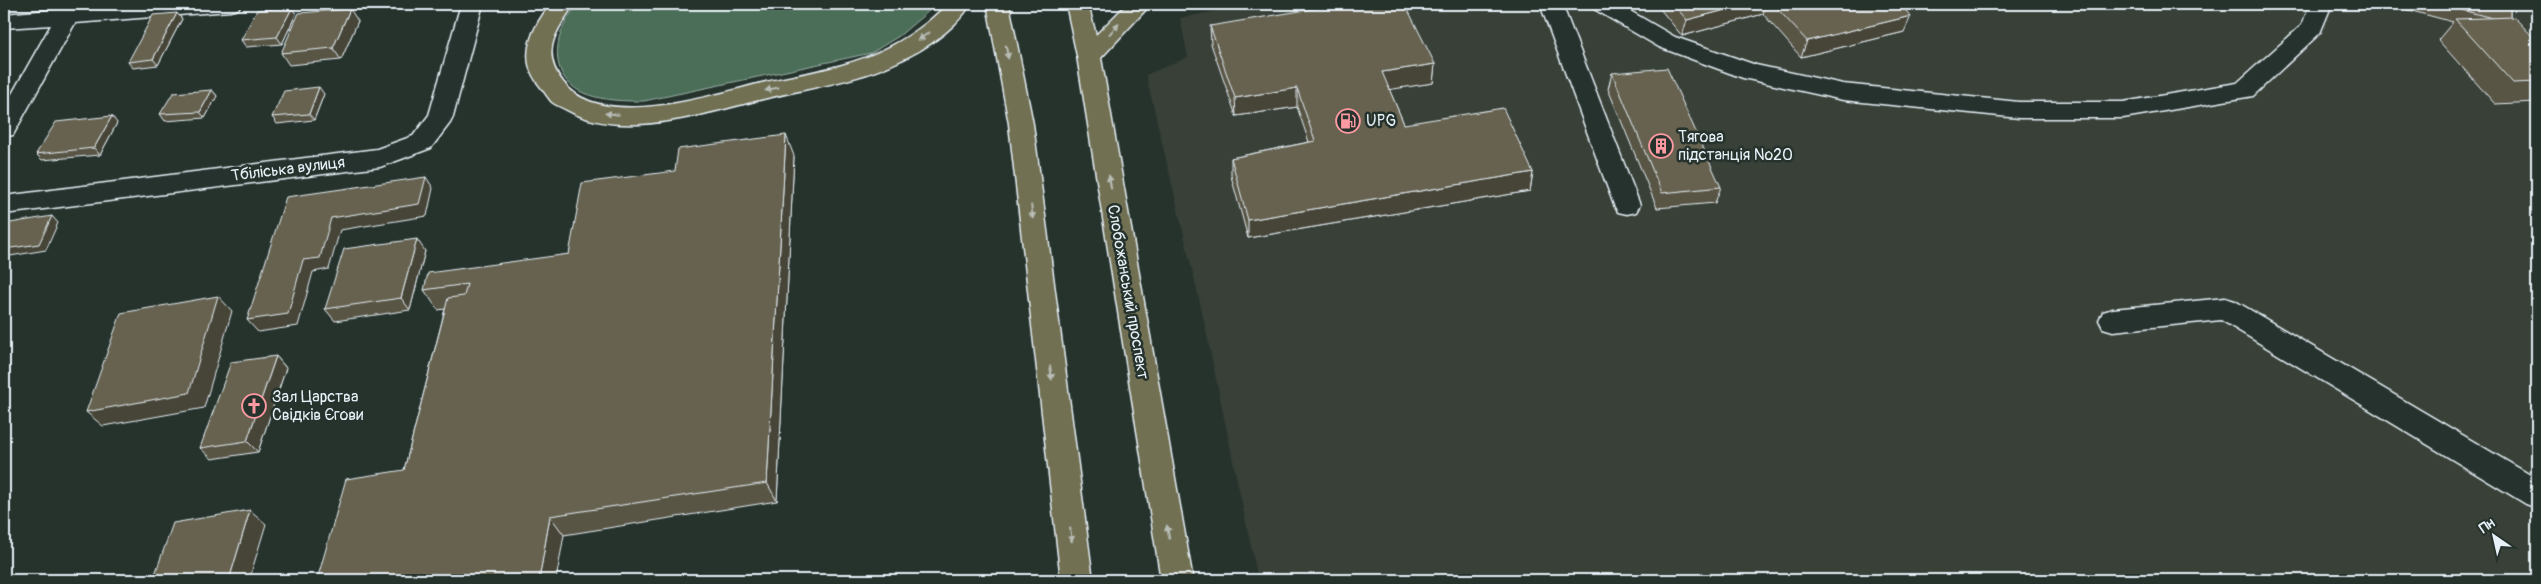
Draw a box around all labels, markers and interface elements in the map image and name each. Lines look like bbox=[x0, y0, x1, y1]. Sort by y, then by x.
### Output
one-way arrow bbox=[1108, 24, 1120, 36]
one-way arrow bbox=[917, 31, 931, 41]
one-way arrow bbox=[1003, 44, 1011, 60]
one-way arrow bbox=[764, 85, 779, 93]
fuel station icon: UPG bbox=[1335, 108, 1361, 134]
one-way arrow bbox=[604, 110, 620, 118]
place label: UPG bbox=[1366, 111, 1396, 131]
place label: Тягова пiдстанцiя №20 bbox=[1678, 127, 1793, 165]
building icon: Тягова пiдстанцiя №20 bbox=[1648, 133, 1674, 159]
street label: Тбіліська вулиця bbox=[230, 152, 346, 186]
one-way arrow bbox=[1105, 174, 1113, 190]
street label: Слобожанський проспект bbox=[1103, 203, 1153, 381]
one-way arrow bbox=[1028, 204, 1036, 220]
one-way arrow bbox=[1048, 366, 1056, 382]
place label: Зал Царства Свідків Єгови bbox=[272, 387, 363, 425]
church icon: Зал Царства Свідків Єгови bbox=[241, 393, 267, 419]
north arrow bbox=[2468, 512, 2518, 562]
text: Пн bbox=[2476, 514, 2498, 537]
one-way arrow bbox=[1164, 524, 1172, 540]
one-way arrow bbox=[1067, 527, 1075, 543]

